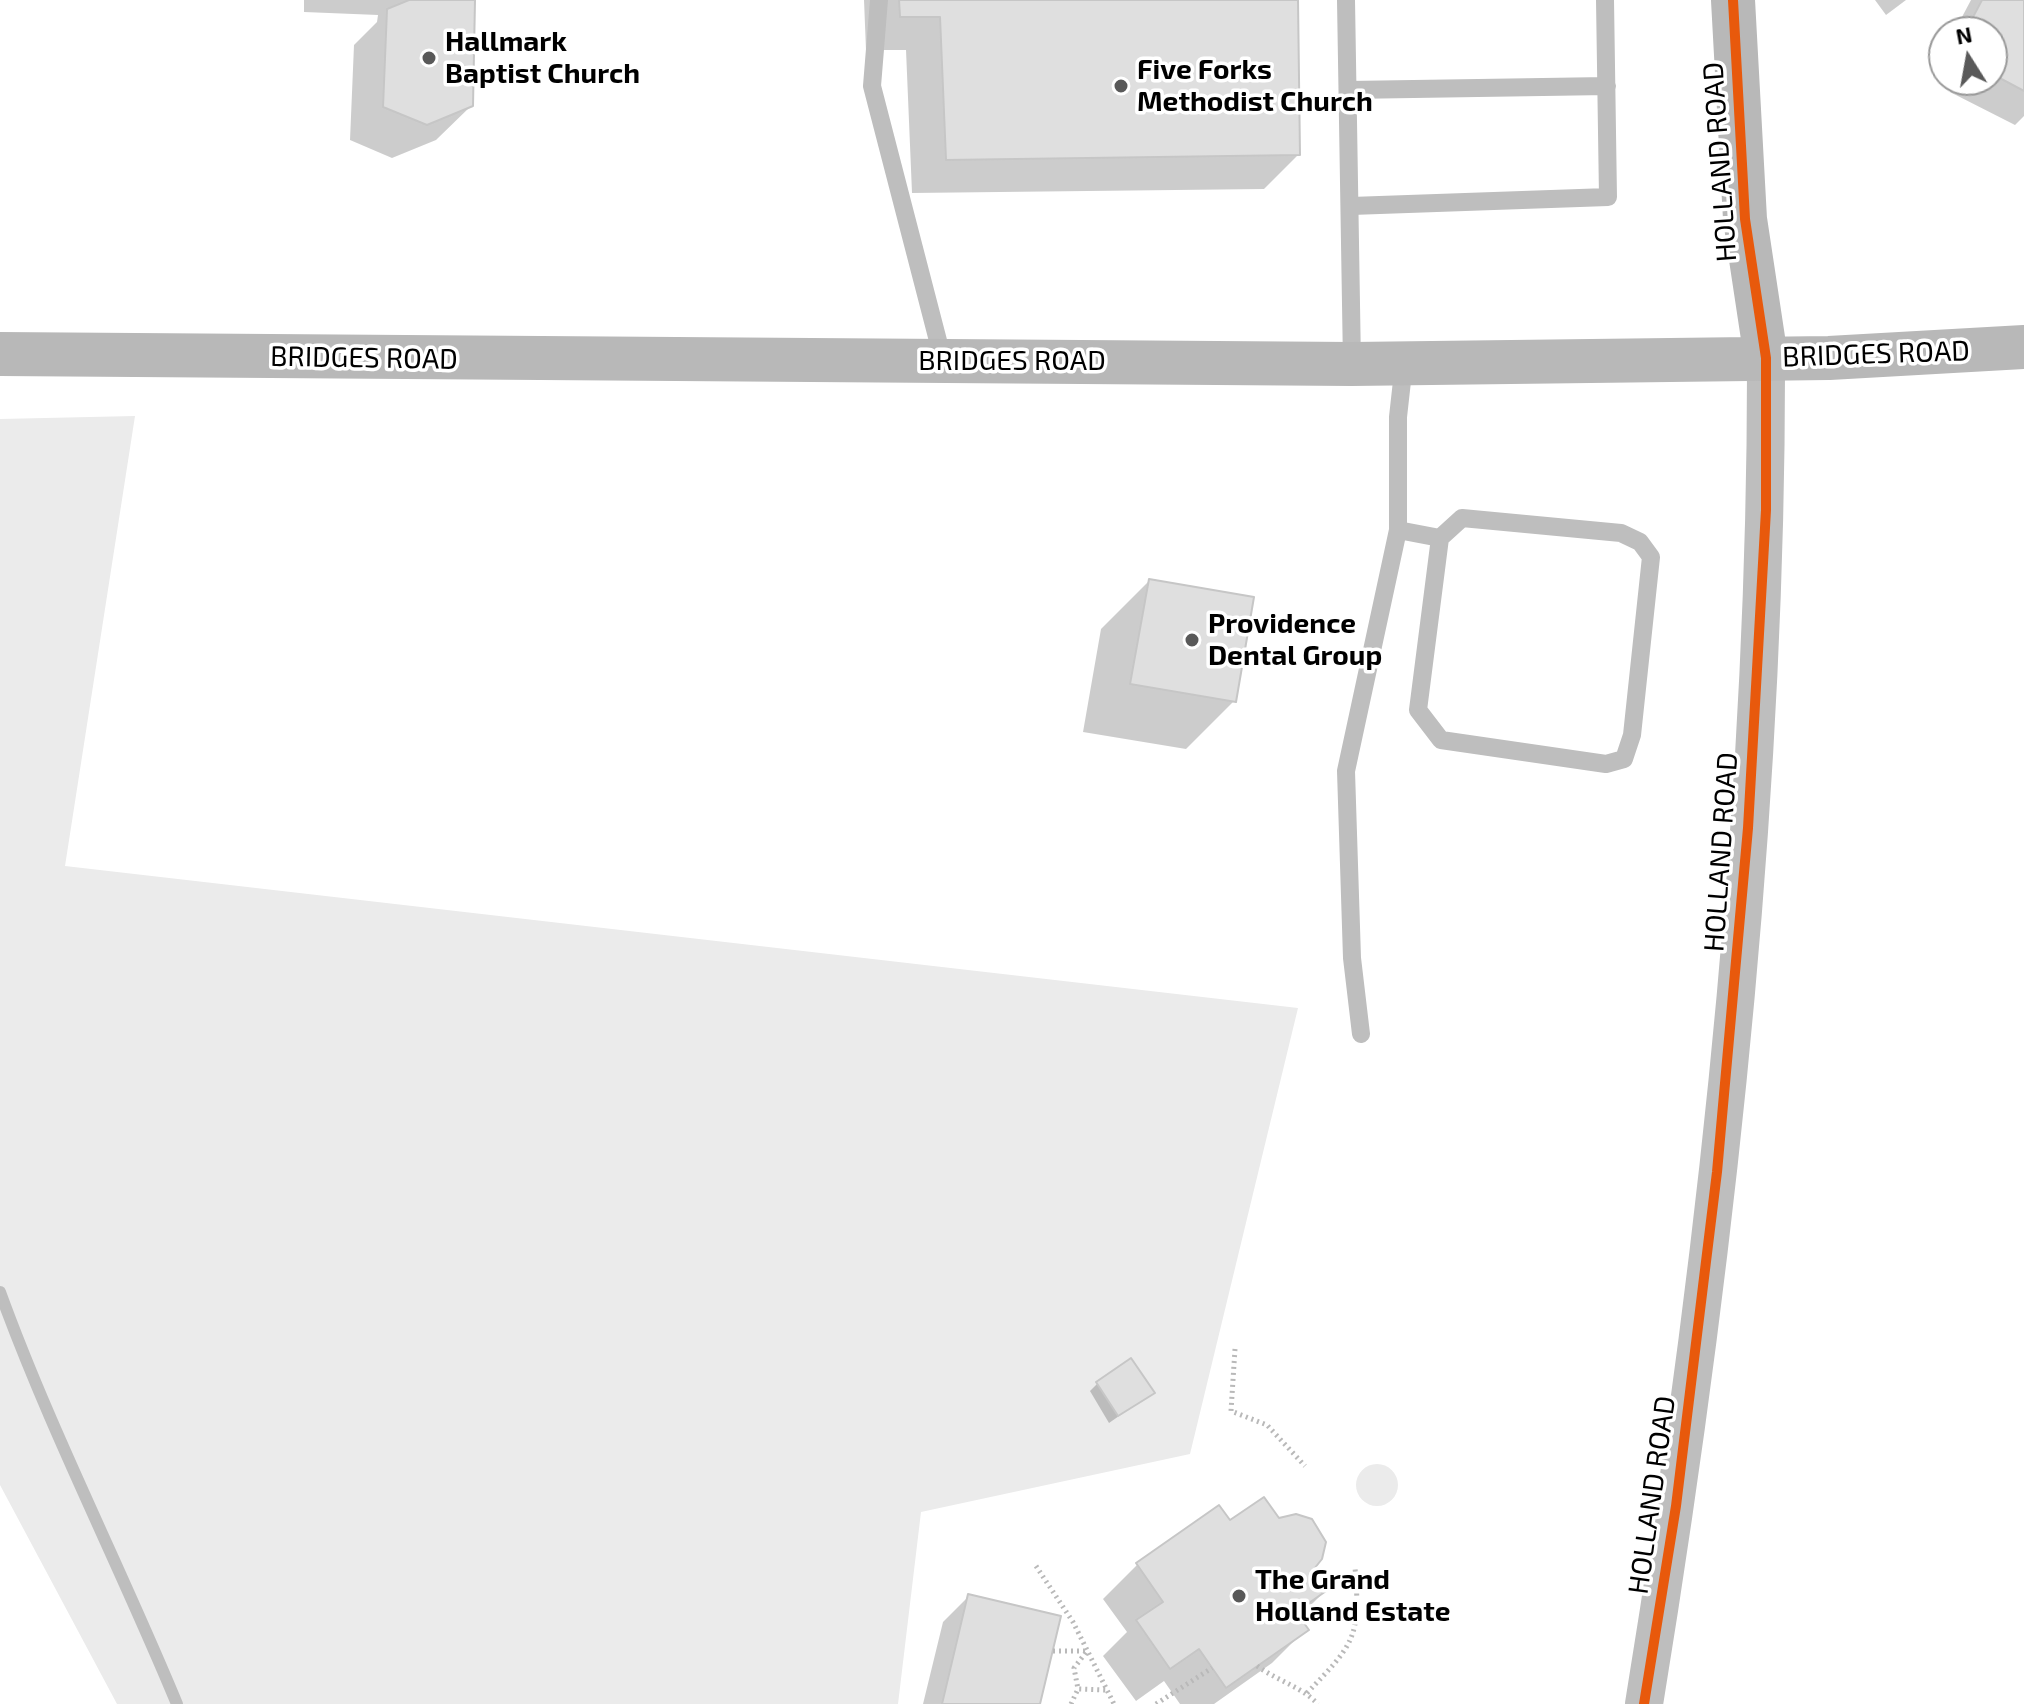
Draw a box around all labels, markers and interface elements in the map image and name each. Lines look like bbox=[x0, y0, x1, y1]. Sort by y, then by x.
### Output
north arrow bbox=[1928, 16, 2008, 96]
text: N bbox=[1954, 20, 1974, 49]
place label: Hallmark Baptist Church bbox=[445, 25, 640, 91]
marker: Hallmark Baptist Church bbox=[420, 49, 438, 67]
place label: Five Forks Methodist Church bbox=[1137, 53, 1373, 119]
street label: HOLLAND ROAD bbox=[1696, 61, 1744, 263]
marker: Five Forks Methodist Church bbox=[1112, 77, 1130, 95]
street label: BRIDGES ROAD bbox=[1782, 334, 1970, 374]
street label: BRIDGES ROAD bbox=[270, 340, 458, 376]
street label: BRIDGES ROAD bbox=[918, 344, 1106, 378]
place label: Providence Dental Group bbox=[1208, 607, 1382, 673]
marker: Providence Dental Group bbox=[1183, 631, 1201, 649]
street label: HOLLAND ROAD bbox=[1697, 751, 1745, 953]
street label: HOLLAND ROAD bbox=[1621, 1394, 1683, 1596]
place label: The Grand Holland Estate bbox=[1255, 1563, 1451, 1629]
marker: The Grand Holland Estate bbox=[1230, 1587, 1248, 1605]

